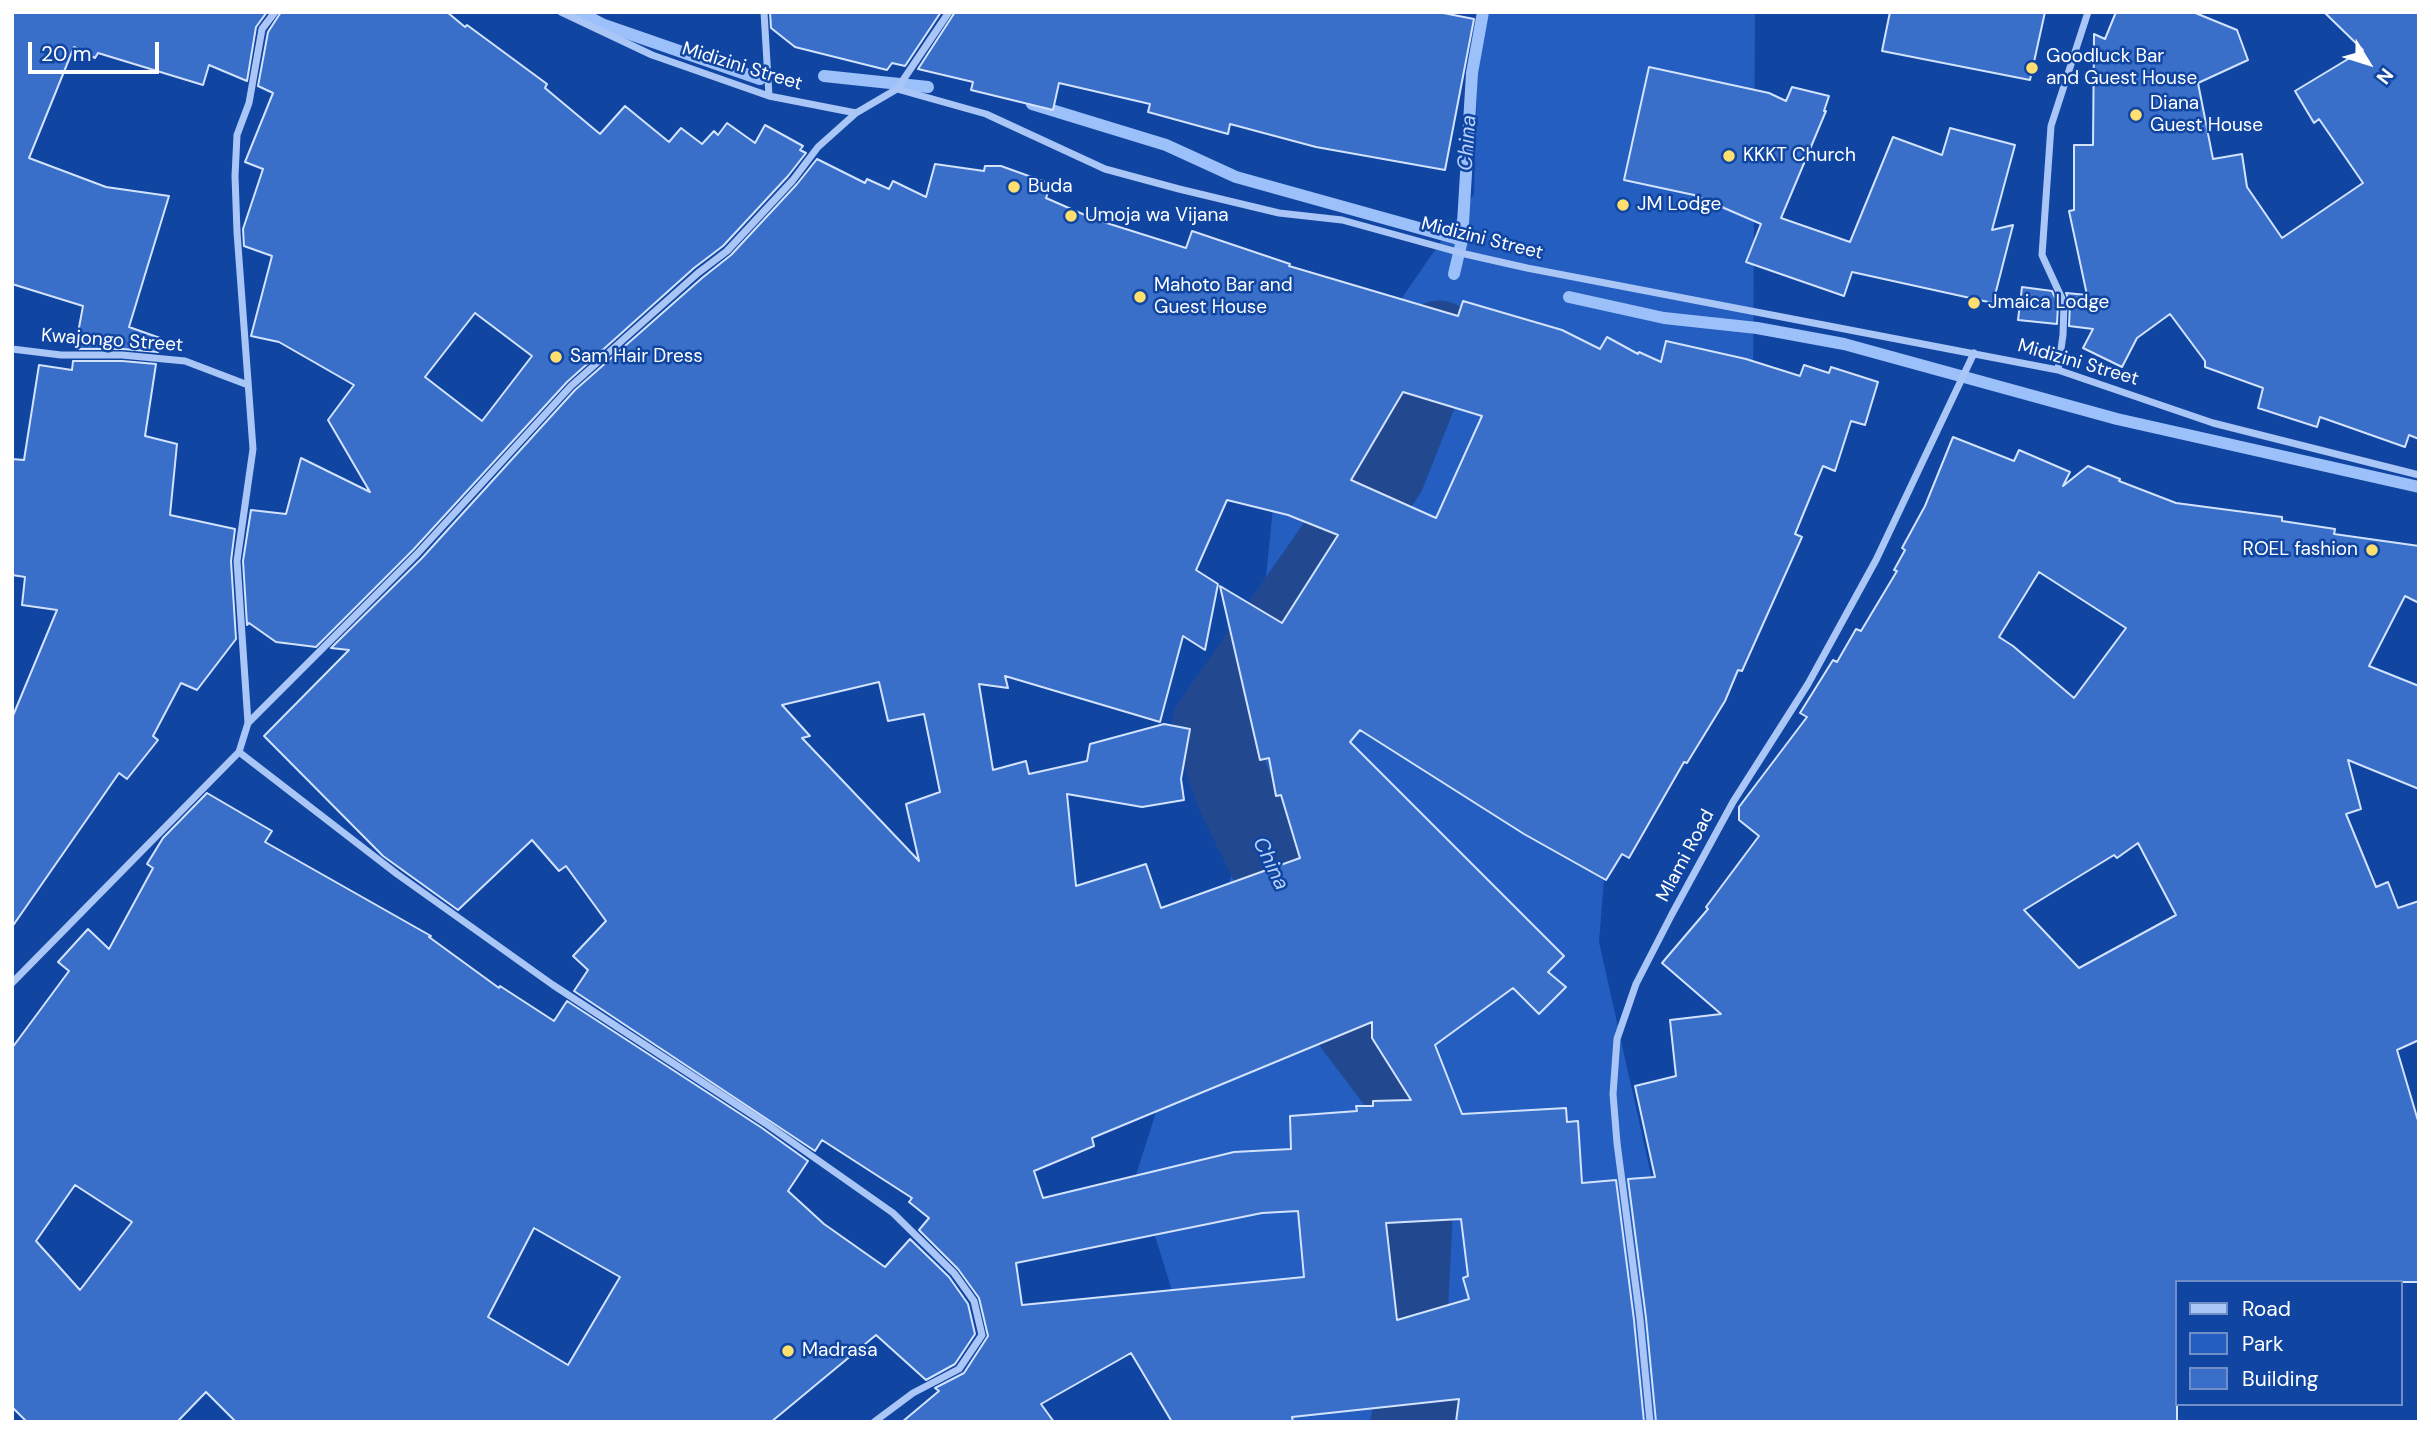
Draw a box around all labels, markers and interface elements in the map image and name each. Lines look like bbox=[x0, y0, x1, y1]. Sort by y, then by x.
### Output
scale bar bbox=[32, 28, 163, 72]
north arrow bbox=[2333, 28, 2403, 98]
street label: Midizini Street bbox=[679, 38, 805, 96]
text: 20 m bbox=[41, 40, 92, 68]
place label: Goodluck Bar and Guest House bbox=[2046, 46, 2197, 90]
marker: Goodluck Bar and Guest House bbox=[2024, 60, 2040, 76]
text: N bbox=[2371, 63, 2399, 89]
place label: Diana Guest House bbox=[2150, 93, 2263, 137]
marker: Diana Guest House bbox=[2128, 107, 2144, 123]
water label: China bbox=[1453, 114, 1483, 172]
place label: KKKT Church bbox=[1743, 145, 1856, 167]
marker: KKKT Church bbox=[1721, 148, 1737, 164]
place label: Buda bbox=[1028, 176, 1073, 198]
marker: Buda bbox=[1006, 179, 1022, 195]
place label: JM Lodge bbox=[1637, 194, 1721, 216]
marker: JM Lodge bbox=[1615, 197, 1631, 213]
place label: Umoja wa Vijana bbox=[1085, 205, 1229, 227]
marker: Umoja wa Vijana bbox=[1063, 208, 1079, 224]
street label: Midizini Street bbox=[1419, 213, 1545, 265]
place label: Mahoto Bar and Guest House bbox=[1154, 275, 1293, 319]
marker: Mahoto Bar and Guest House bbox=[1132, 289, 1148, 305]
place label: Jmaica Lodge bbox=[1988, 292, 2109, 314]
marker: Jmaica Lodge bbox=[1966, 295, 1982, 311]
street label: Kwajongo Street bbox=[40, 325, 184, 357]
street label: Midizini Street bbox=[2015, 335, 2141, 391]
place label: Sam Hair Dress bbox=[570, 346, 703, 368]
marker: Sam Hair Dress bbox=[548, 349, 564, 365]
place label: ROEL fashion bbox=[2243, 539, 2358, 561]
marker: ROEL fashion bbox=[2364, 542, 2380, 558]
street label: Mlami Road bbox=[1652, 806, 1720, 906]
water label: China bbox=[1246, 833, 1294, 895]
legend bbox=[2176, 1280, 2403, 1406]
text: Road bbox=[2242, 1295, 2291, 1323]
text: Park bbox=[2242, 1330, 2283, 1358]
place label: Madrasa bbox=[802, 1340, 877, 1362]
marker: Madrasa bbox=[780, 1343, 796, 1359]
text: Building bbox=[2242, 1365, 2318, 1393]

